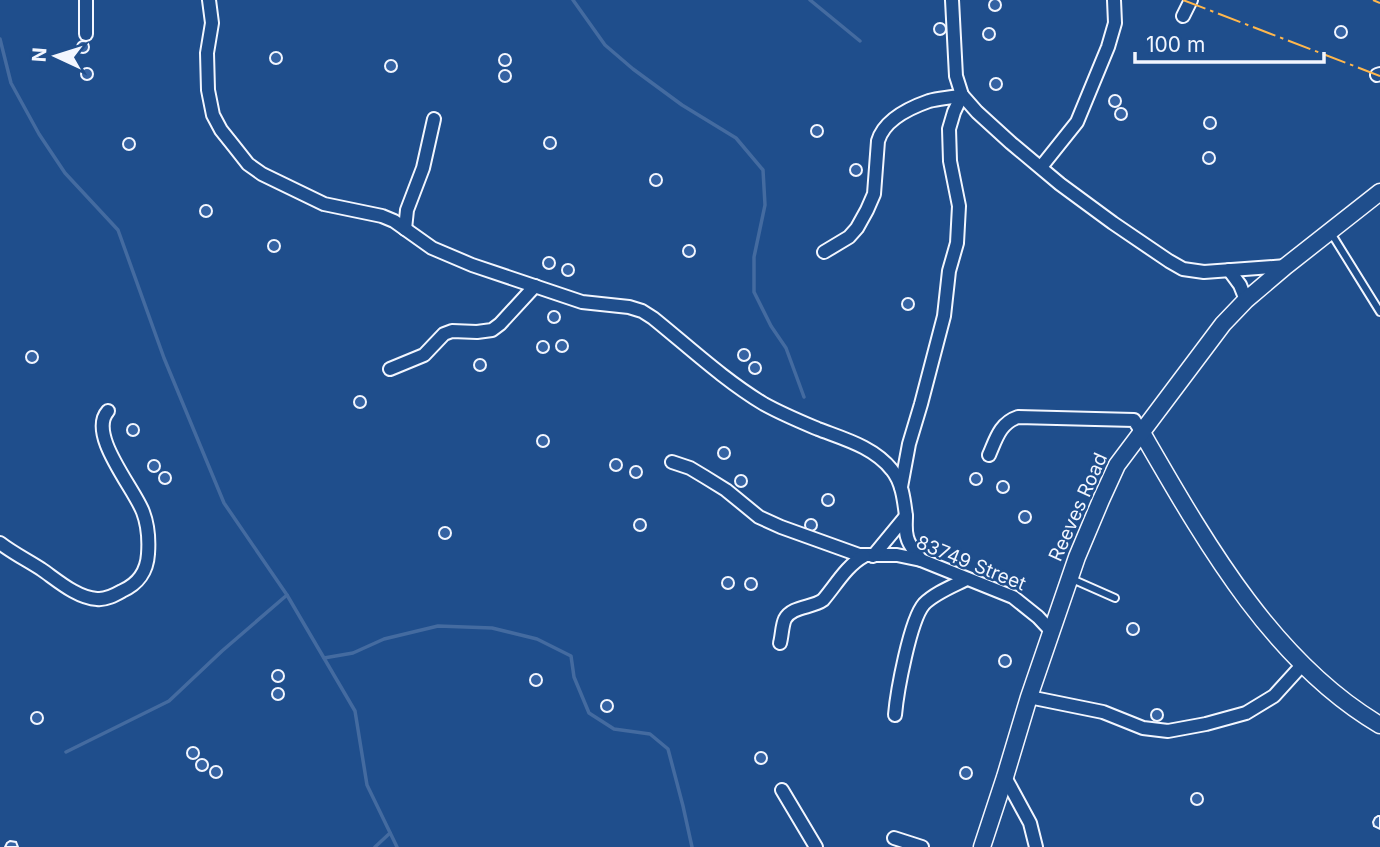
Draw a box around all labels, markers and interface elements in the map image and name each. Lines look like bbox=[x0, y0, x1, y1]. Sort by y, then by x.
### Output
north arrow bbox=[21, 21, 91, 91]
scale bar bbox=[1135, 21, 1324, 65]
text: 100 m bbox=[1146, 32, 1205, 57]
text: N bbox=[28, 47, 52, 63]
street label: Reeves Road bbox=[1044, 449, 1112, 565]
street label: 83749 Street bbox=[913, 531, 1029, 595]

